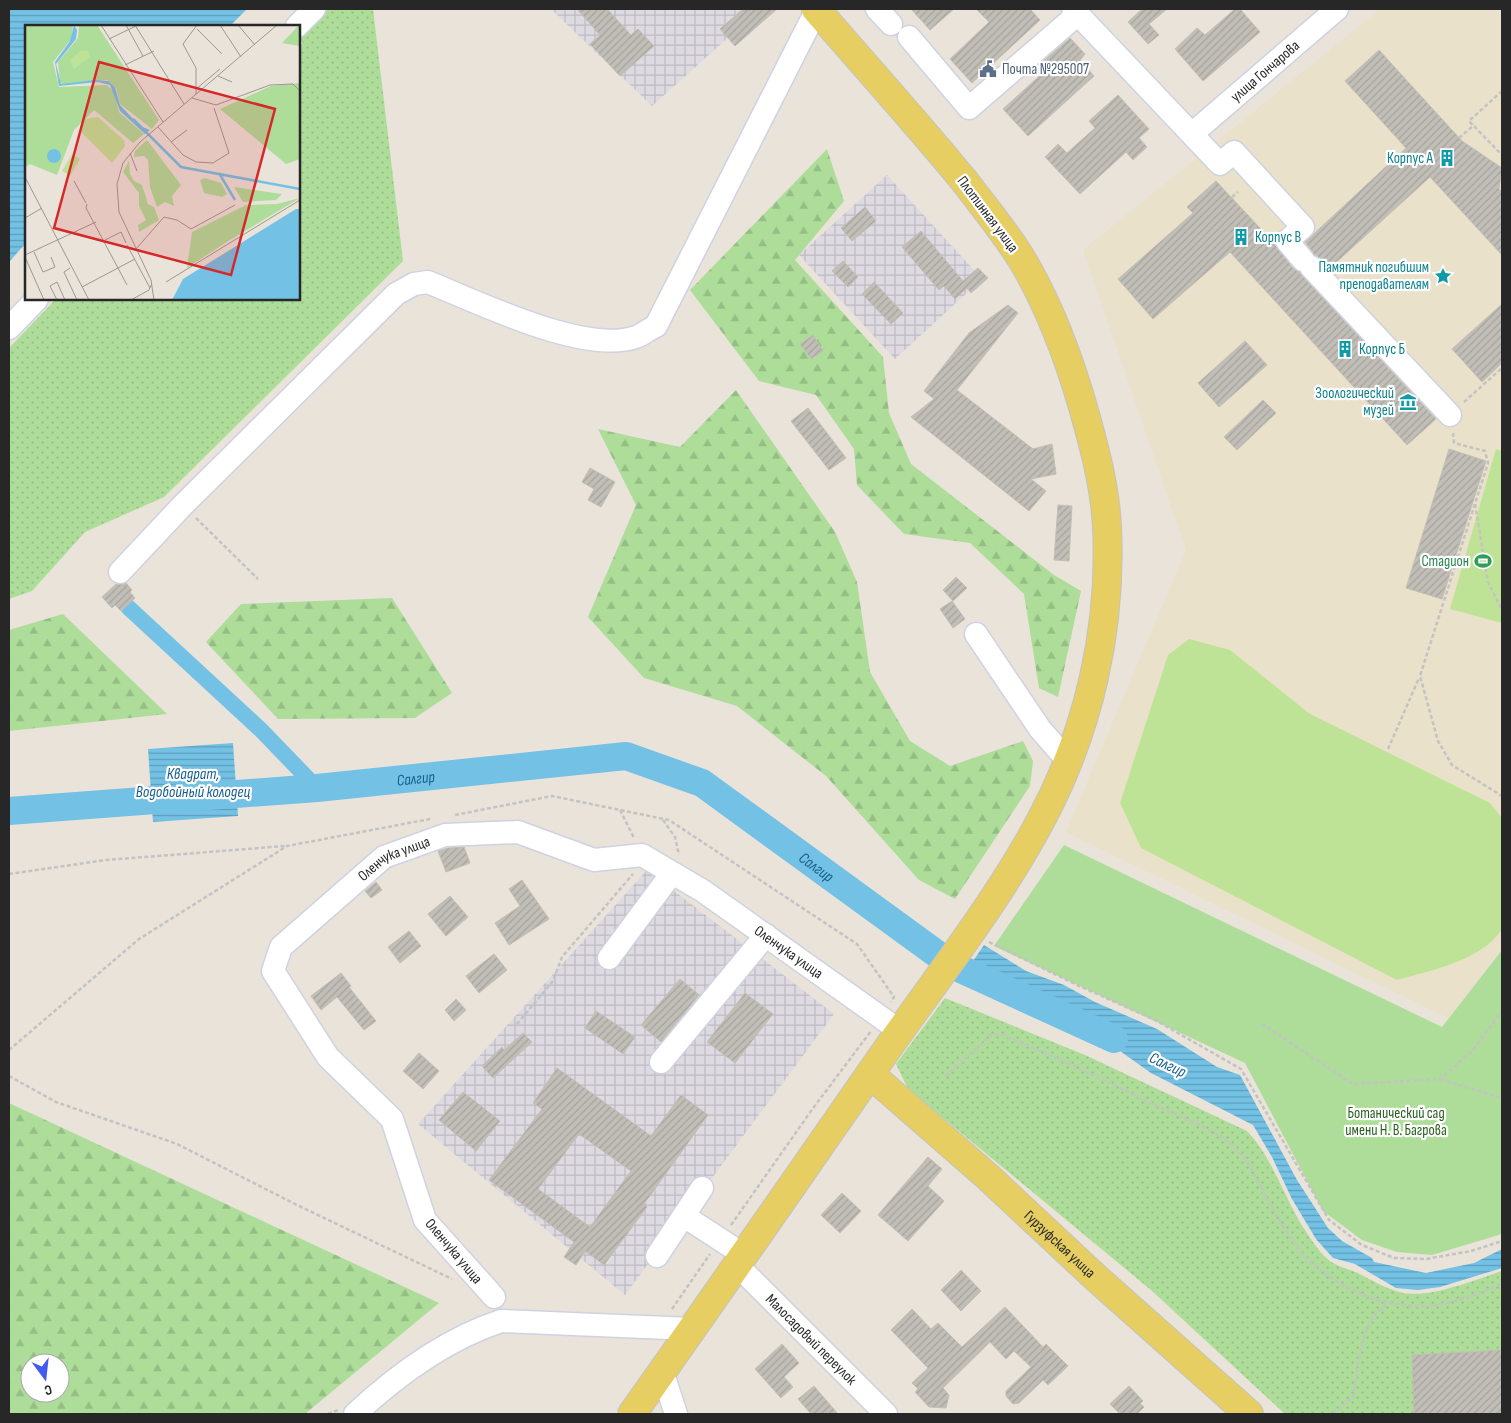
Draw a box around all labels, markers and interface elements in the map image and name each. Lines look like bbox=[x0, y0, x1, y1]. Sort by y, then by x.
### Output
inset map bbox=[25, 25, 300, 300]
street label: улица Гончарова bbox=[1227, 36, 1304, 106]
public building icon: Почта №295007 bbox=[978, 59, 998, 79]
place label: Почта №295007 bbox=[1002, 60, 1089, 79]
building icon: Корпус А bbox=[1437, 148, 1457, 168]
place label: Корпус А bbox=[1387, 149, 1434, 168]
street label: Плотинная улица bbox=[953, 172, 1023, 256]
building icon: Корпус В bbox=[1231, 227, 1251, 247]
place label: Корпус В bbox=[1255, 228, 1302, 247]
place label: Памятник погибшим преподавателям bbox=[1318, 258, 1429, 294]
place icon: Памятник погибшим преподавателям bbox=[1433, 266, 1453, 286]
building icon: Корпус Б bbox=[1335, 339, 1355, 359]
place label: Корпус Б bbox=[1359, 340, 1406, 359]
place label: Зоологический музей bbox=[1315, 384, 1394, 420]
museum icon: Зоологический музей bbox=[1398, 392, 1418, 412]
sports icon: Стадион bbox=[1473, 551, 1493, 571]
place label: Стадион bbox=[1421, 552, 1469, 571]
water label: Квадрат, Водобойный колодец bbox=[136, 765, 251, 802]
water label: Салгир bbox=[396, 768, 436, 791]
street label: Оленчука улица bbox=[354, 832, 433, 886]
water label: Салгир bbox=[795, 849, 837, 887]
street label: Оленчука улица bbox=[750, 921, 827, 983]
water label: Салгир bbox=[1146, 1049, 1189, 1082]
park label: Ботанический сад имени Н. В. Багрова bbox=[1345, 1104, 1447, 1140]
street label: Гурзуфская улица bbox=[1020, 1207, 1099, 1283]
street label: Оленчука улица bbox=[421, 1215, 487, 1288]
street label: Малосадовый переулок bbox=[761, 1290, 861, 1389]
north arrow bbox=[20, 1353, 70, 1403]
text: С bbox=[43, 1381, 54, 1399]

